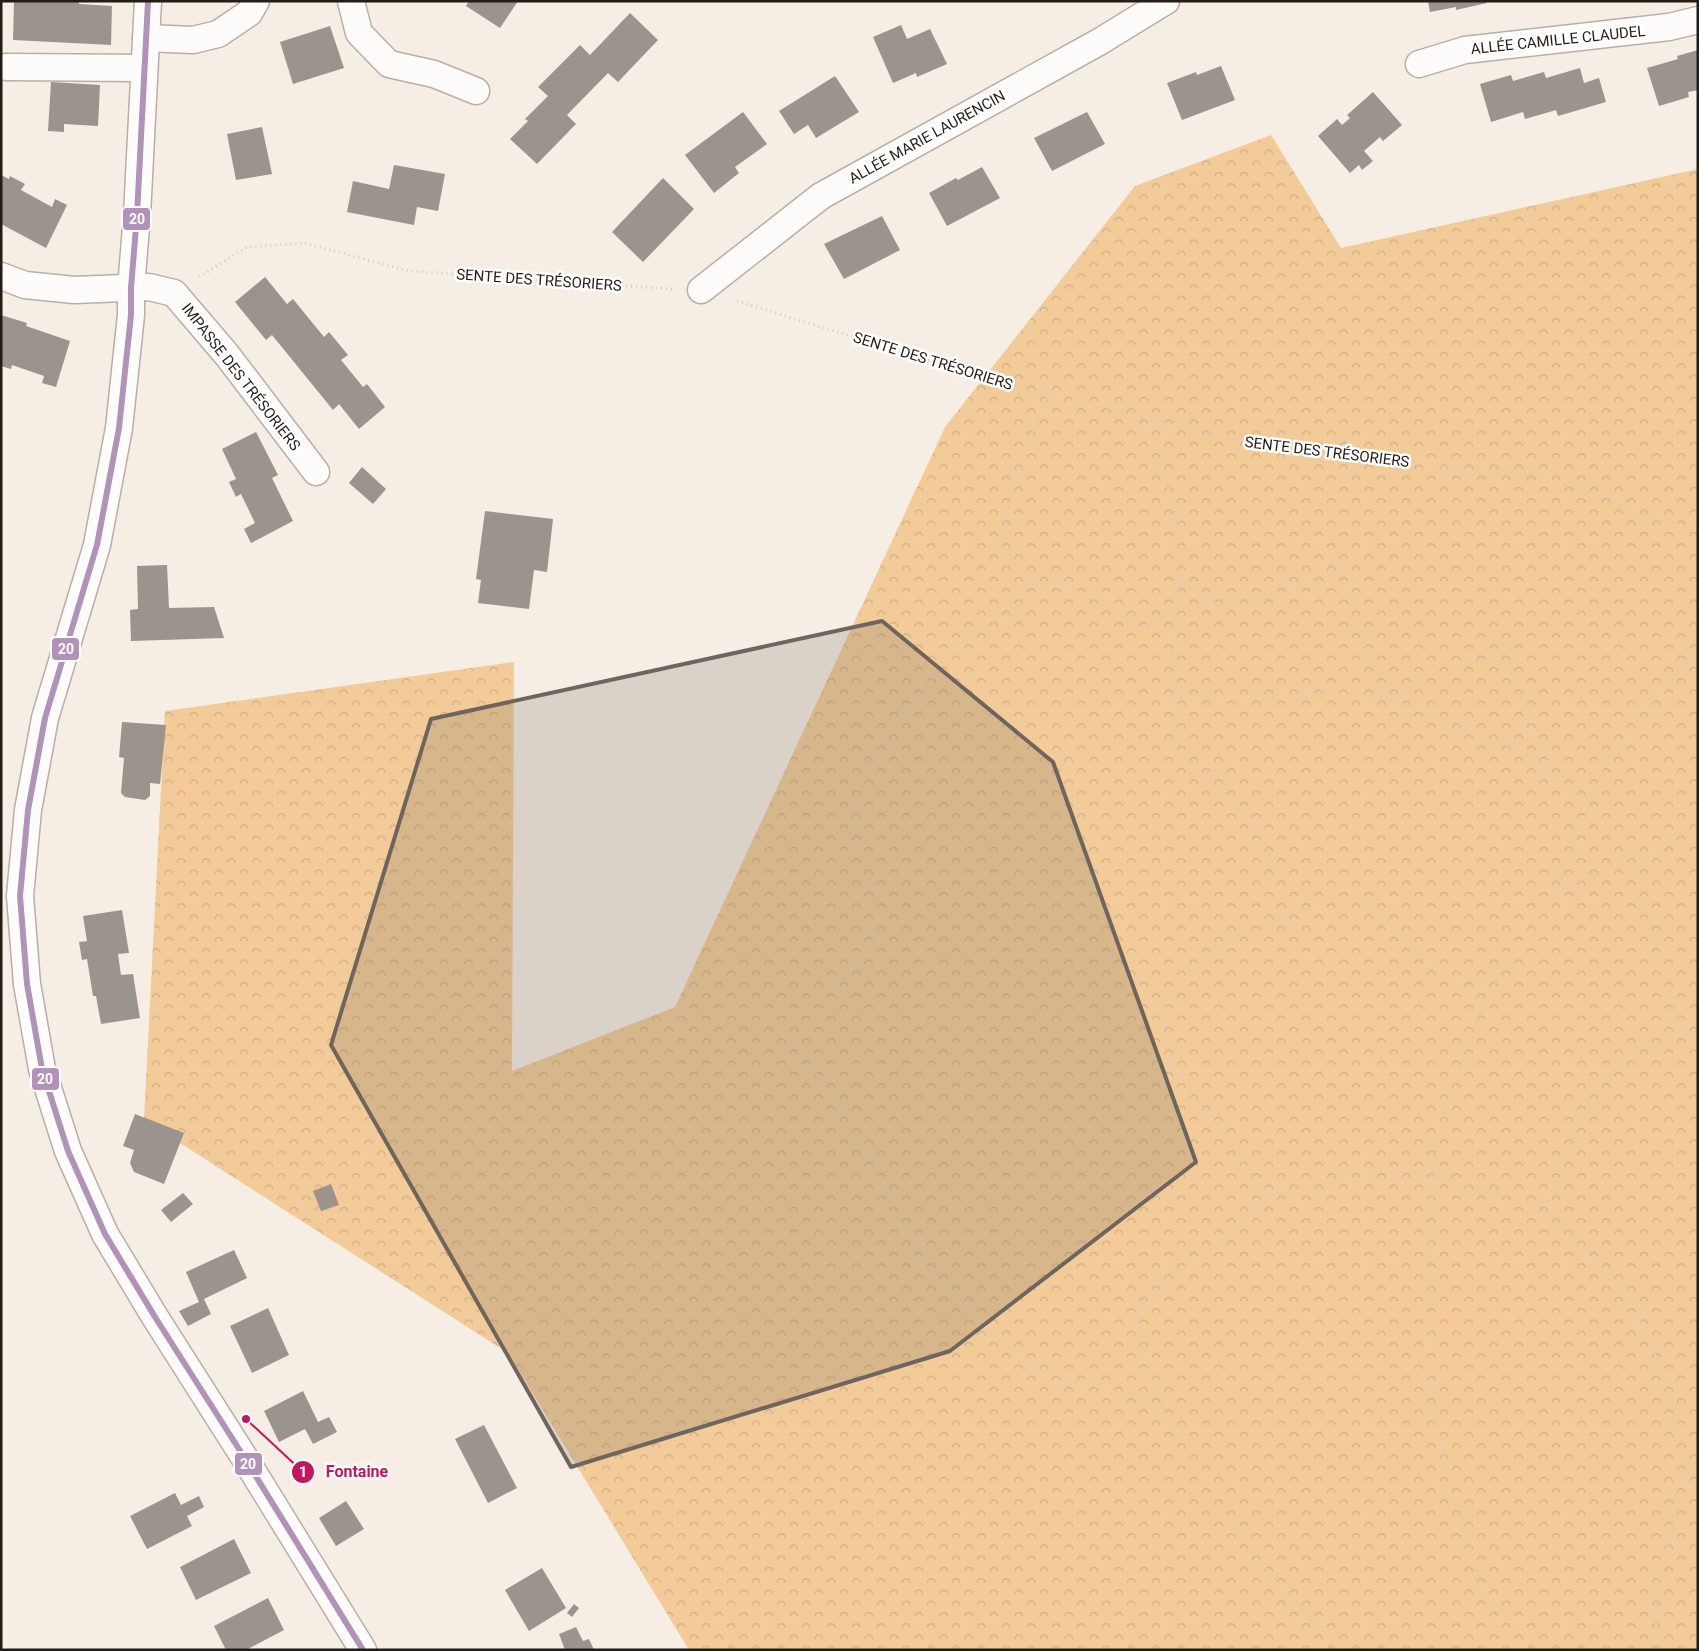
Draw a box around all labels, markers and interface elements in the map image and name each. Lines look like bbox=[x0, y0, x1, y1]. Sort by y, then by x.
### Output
street label: ALLÉE CAMILLE CLAUDEL bbox=[1470, 22, 1646, 58]
street label: ALLÉE MARIE LAURENCIN bbox=[846, 86, 1008, 188]
line badge: 20 bbox=[122, 207, 151, 231]
text: 20 bbox=[129, 211, 145, 227]
street label: SENTE DES TRÉSORIERS bbox=[456, 265, 622, 295]
street label: IMPASSE DES TRÉSORIERS bbox=[178, 300, 304, 454]
street label: SENTE DES TRÉSORIERS bbox=[851, 328, 1015, 394]
street label: SENTE DES TRÉSORIERS bbox=[1244, 433, 1410, 471]
line badge: 20 bbox=[51, 637, 80, 661]
text: 20 bbox=[58, 641, 74, 657]
line badge: 20 bbox=[31, 1067, 60, 1091]
text: 20 bbox=[37, 1071, 53, 1087]
line badge: 20 bbox=[234, 1452, 263, 1476]
text: 20 bbox=[240, 1456, 256, 1472]
callout: Fontaine bbox=[291, 1456, 398, 1487]
text: Fontaine bbox=[326, 1462, 389, 1481]
text: 1 bbox=[299, 1463, 307, 1481]

